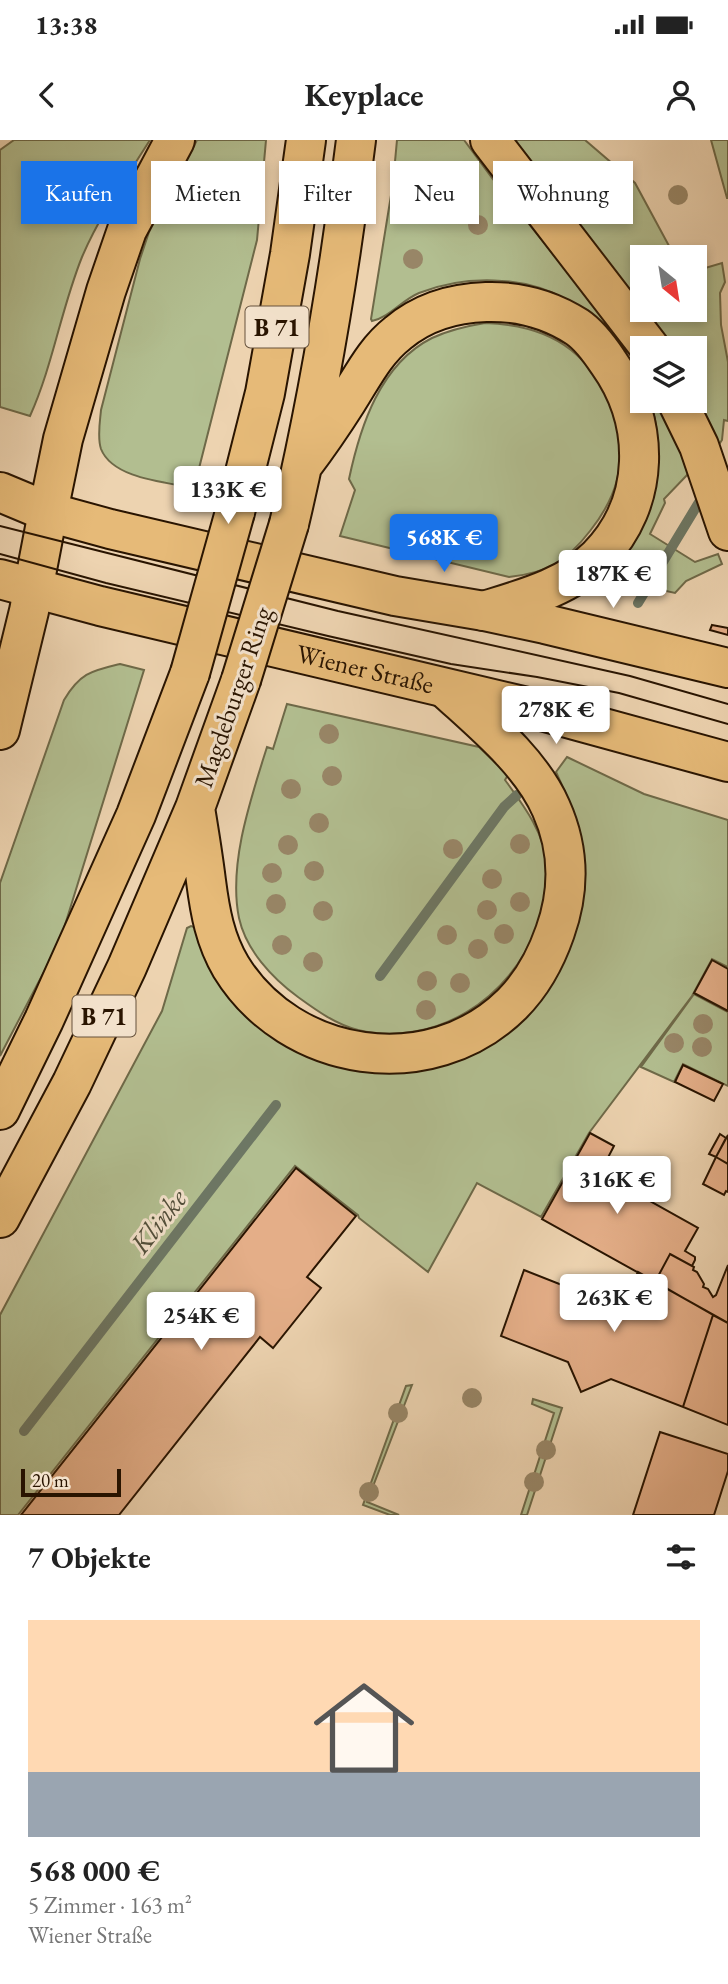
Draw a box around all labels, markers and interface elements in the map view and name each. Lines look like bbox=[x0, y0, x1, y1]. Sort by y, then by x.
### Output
text: 13:38 bbox=[35, 8, 97, 42]
text: Keyplace bbox=[304, 74, 424, 116]
icon: back bbox=[28, 76, 66, 114]
icon: person bbox=[662, 76, 700, 114]
chip: Kaufen bbox=[21, 161, 137, 224]
chip: Mieten bbox=[151, 161, 265, 224]
chip: Filter bbox=[279, 161, 376, 224]
chip: Neu bbox=[390, 161, 479, 224]
chip: Wohnung bbox=[493, 161, 633, 224]
north arrow bbox=[630, 245, 707, 322]
map controls bbox=[630, 245, 707, 413]
road number: B 71 bbox=[246, 307, 308, 348]
button: layers bbox=[630, 336, 707, 413]
pin: 133K € bbox=[171, 466, 285, 526]
text: 133K € bbox=[190, 474, 266, 504]
pin: 568K € bbox=[387, 514, 501, 574]
text: 568K € bbox=[406, 522, 482, 552]
pin: 187K € bbox=[556, 550, 670, 610]
text: 187K € bbox=[575, 558, 651, 588]
street label: Magdeburger Ring bbox=[186, 601, 280, 792]
street label: Wiener Straße bbox=[293, 636, 437, 701]
pin: 278K € bbox=[499, 686, 613, 746]
text: 278K € bbox=[518, 694, 594, 724]
road number: B 71 bbox=[72, 996, 136, 1036]
pin: 316K € bbox=[560, 1156, 674, 1216]
text: 316K € bbox=[579, 1164, 655, 1194]
water label: Klinke bbox=[121, 1181, 195, 1261]
pin: 263K € bbox=[557, 1274, 671, 1334]
text: 263K € bbox=[576, 1282, 652, 1312]
pin: 254K € bbox=[144, 1292, 258, 1352]
text: 254K € bbox=[163, 1300, 239, 1330]
scale bar bbox=[21, 1466, 121, 1498]
text: 20 m bbox=[32, 1468, 69, 1493]
text: 7 Objekte bbox=[28, 1538, 151, 1577]
icon: filters bbox=[662, 1538, 700, 1576]
icon: home bbox=[301, 1665, 427, 1791]
text: 568 000 € bbox=[28, 1851, 160, 1890]
text: 5 Zimmer · 163 m² bbox=[28, 1890, 192, 1920]
text: Wiener Straße bbox=[28, 1920, 152, 1950]

